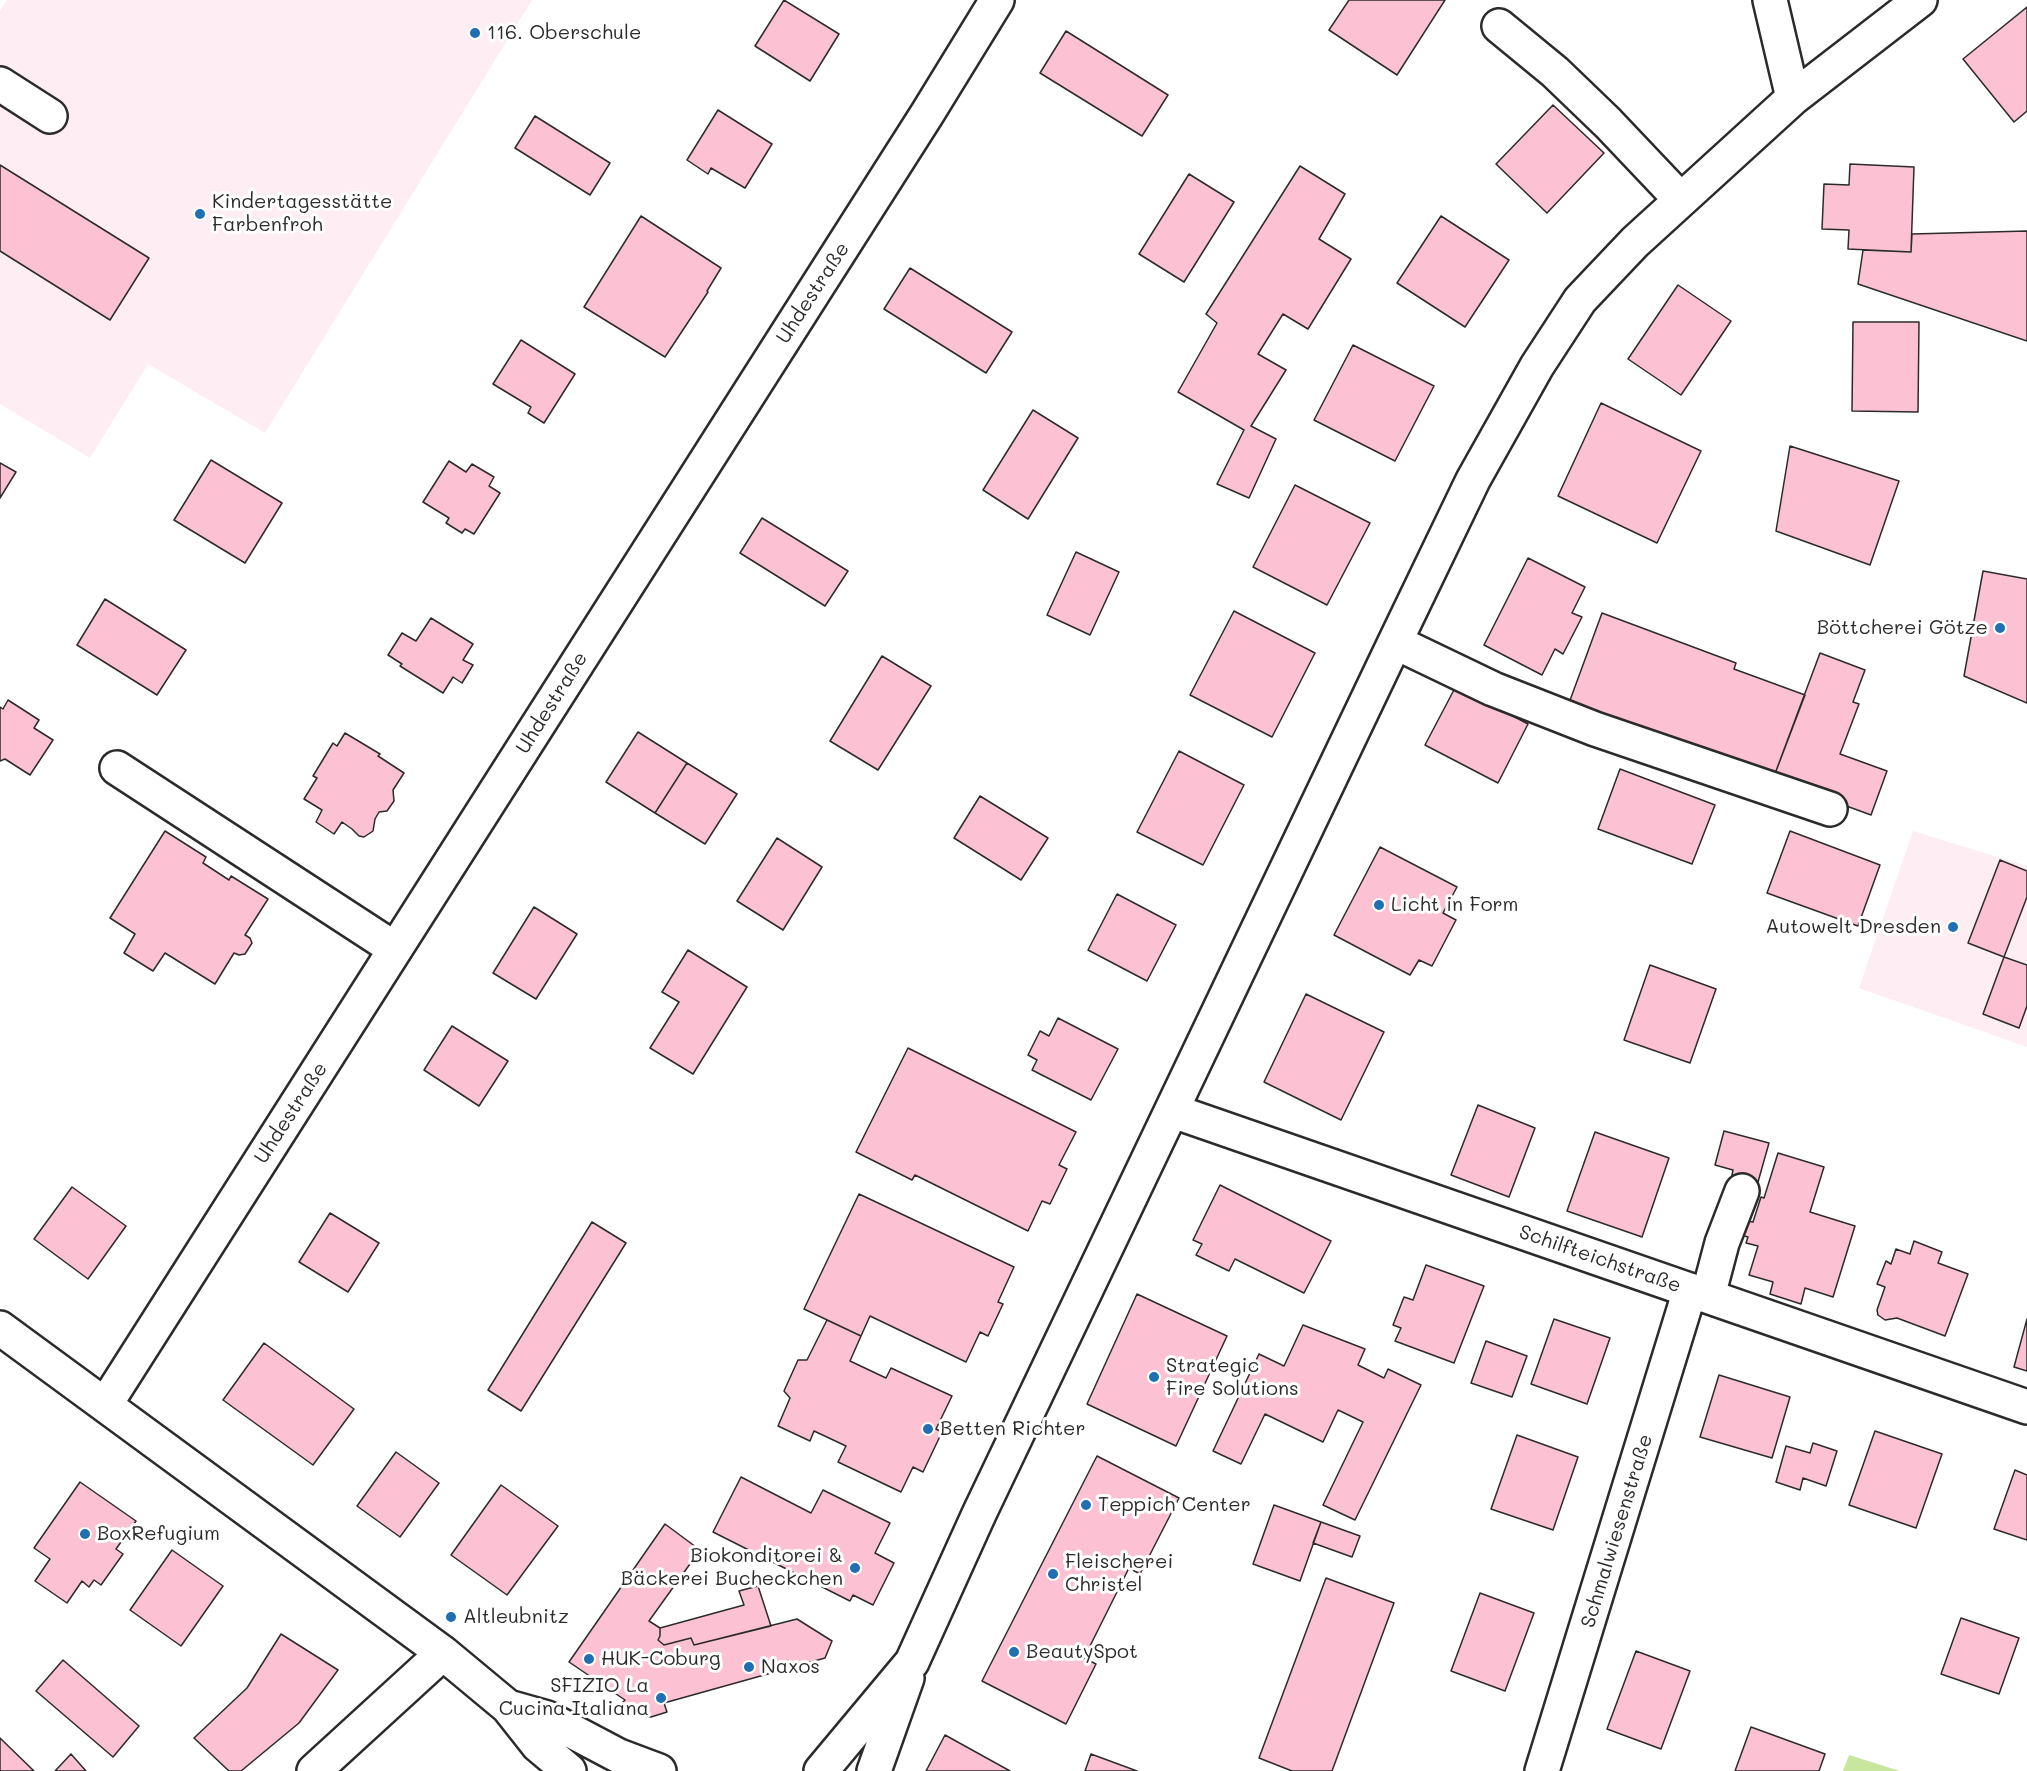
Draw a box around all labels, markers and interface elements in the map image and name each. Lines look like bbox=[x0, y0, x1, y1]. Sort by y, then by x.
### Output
place label: 116. Oberschule bbox=[487, 21, 641, 45]
marker: 116. Oberschule bbox=[468, 26, 482, 40]
place label: Kindertagesstätte Farbenfroh bbox=[212, 190, 392, 237]
marker: Kindertagesstätte Farbenfroh bbox=[193, 207, 207, 221]
street label: Uhdestraße bbox=[771, 238, 855, 348]
place label: Böttcherei Götze bbox=[1817, 616, 1988, 640]
marker: Böttcherei Götze bbox=[1993, 621, 2007, 635]
street label: Uhdestraße bbox=[511, 648, 593, 758]
place label: Licht in Form bbox=[1391, 893, 1518, 917]
marker: Licht in Form bbox=[1372, 898, 1386, 912]
place label: Autowelt Dresden bbox=[1765, 915, 1941, 939]
marker: Autowelt Dresden bbox=[1946, 920, 1960, 934]
street label: Uhdestraße bbox=[249, 1058, 333, 1168]
street label: Schilfteichstraße bbox=[1516, 1220, 1684, 1298]
place label: Strategic Fire Solutions bbox=[1166, 1354, 1299, 1401]
marker: Strategic Fire Solutions bbox=[1147, 1370, 1161, 1384]
place label: Betten Richter bbox=[940, 1417, 1085, 1441]
marker: Betten Richter bbox=[921, 1422, 935, 1436]
street label: Schmalwiesenstraße bbox=[1576, 1431, 1658, 1631]
place label: Teppich Center bbox=[1098, 1493, 1251, 1517]
marker: Teppich Center bbox=[1079, 1498, 1093, 1512]
place label: BoxRefugium bbox=[97, 1522, 220, 1546]
marker: BoxRefugium bbox=[78, 1527, 92, 1541]
place label: Biokonditorei & Bäckerei Bucheckchen bbox=[621, 1544, 843, 1591]
place label: Fleischerei Christel bbox=[1065, 1550, 1173, 1597]
marker: Biokonditorei & Bäckerei Bucheckchen bbox=[848, 1561, 862, 1575]
marker: Fleischerei Christel bbox=[1046, 1567, 1060, 1581]
place label: Altleubnitz bbox=[463, 1605, 569, 1629]
marker: Altleubnitz bbox=[444, 1610, 458, 1624]
place label: BeautySpot bbox=[1026, 1640, 1138, 1664]
marker: BeautySpot bbox=[1007, 1645, 1021, 1659]
place label: HUK-Coburg bbox=[601, 1647, 721, 1671]
marker: HUK-Coburg bbox=[582, 1652, 596, 1666]
place label: Naxos bbox=[761, 1655, 820, 1679]
marker: Naxos bbox=[742, 1660, 756, 1674]
place label: SFIZIO La Cucina Italiana bbox=[499, 1674, 649, 1721]
marker: SFIZIO La Cucina Italiana bbox=[654, 1691, 668, 1705]

